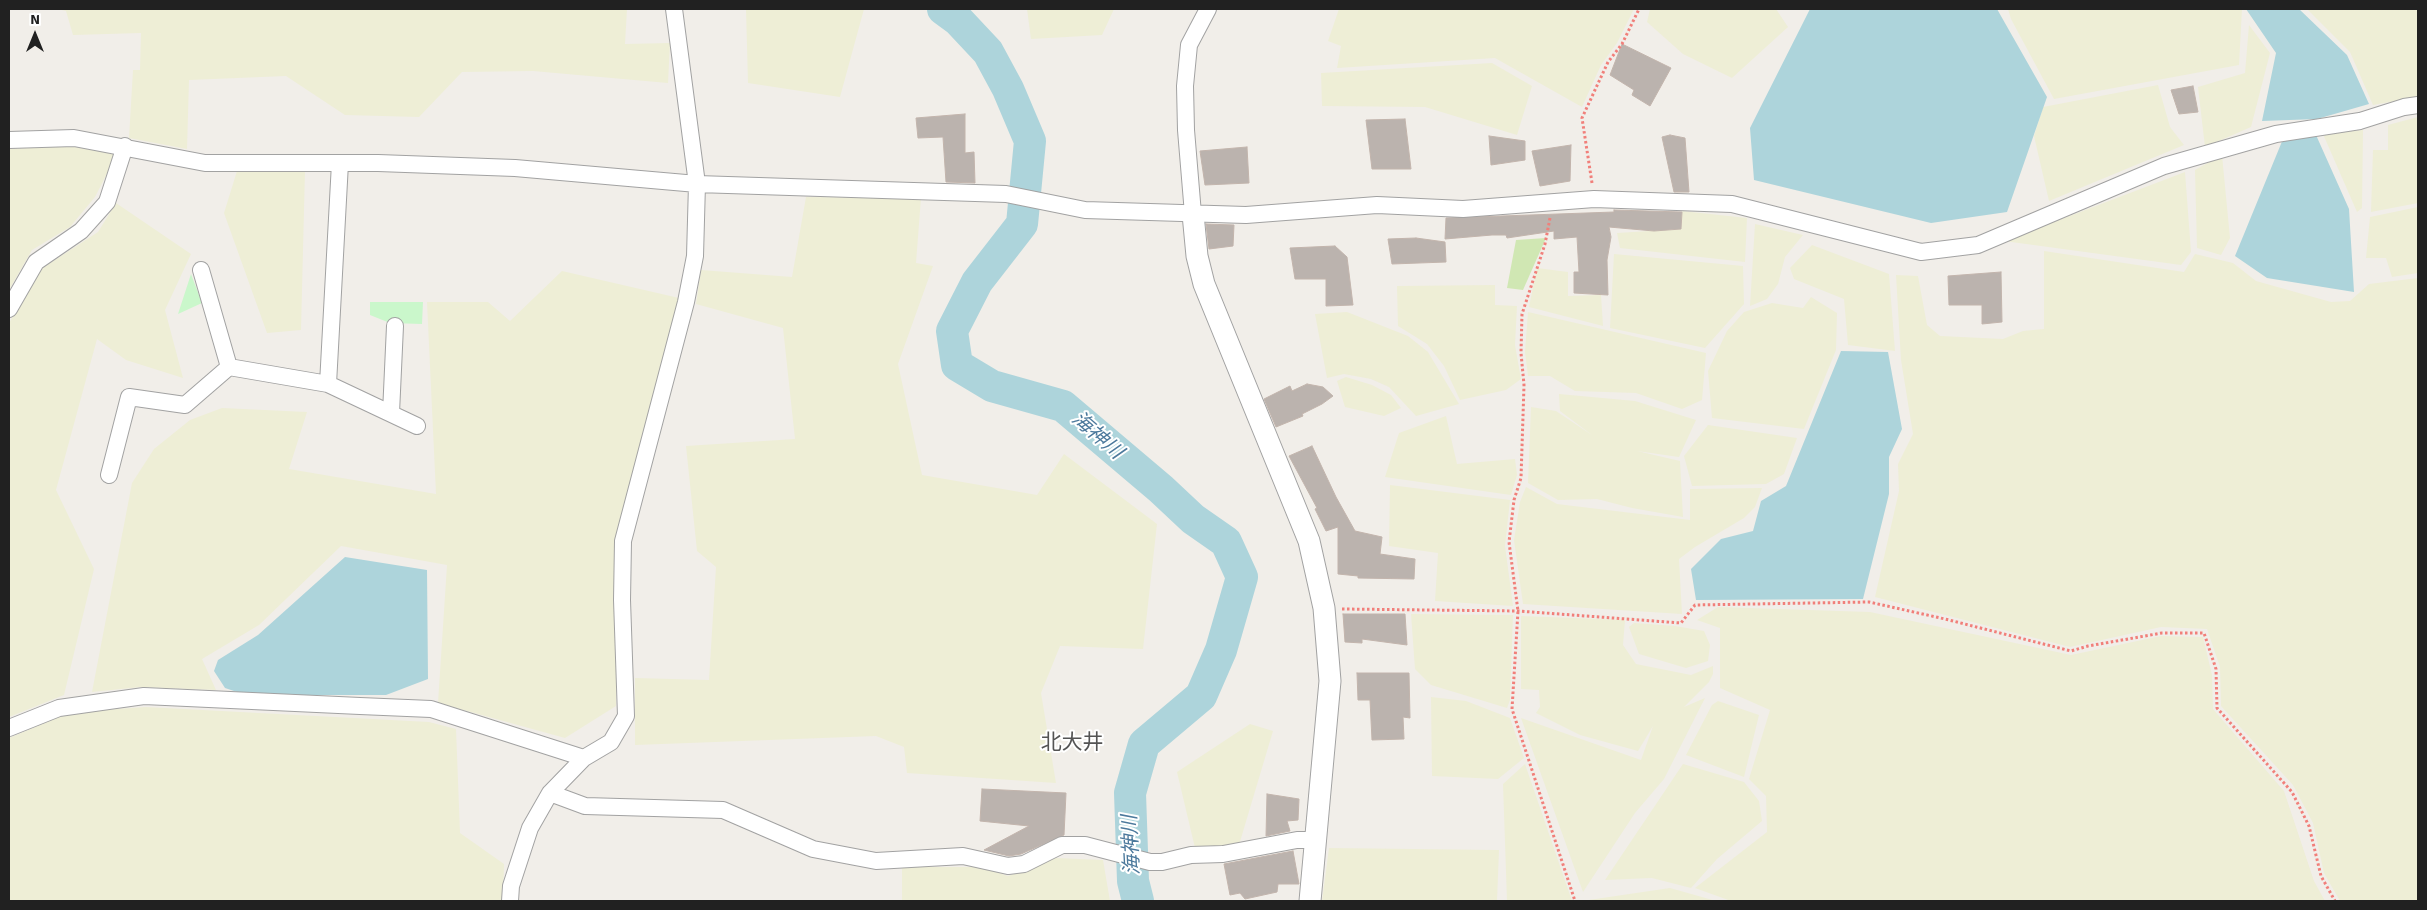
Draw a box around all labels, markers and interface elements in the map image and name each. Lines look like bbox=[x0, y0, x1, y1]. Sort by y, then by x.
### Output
north arrow bbox=[10, 10, 60, 60]
text: N bbox=[30, 11, 40, 28]
water label: 海神川 bbox=[1066, 407, 1128, 465]
district label: 北大井 bbox=[1041, 730, 1103, 756]
water label: 海神川 bbox=[1118, 814, 1146, 876]

